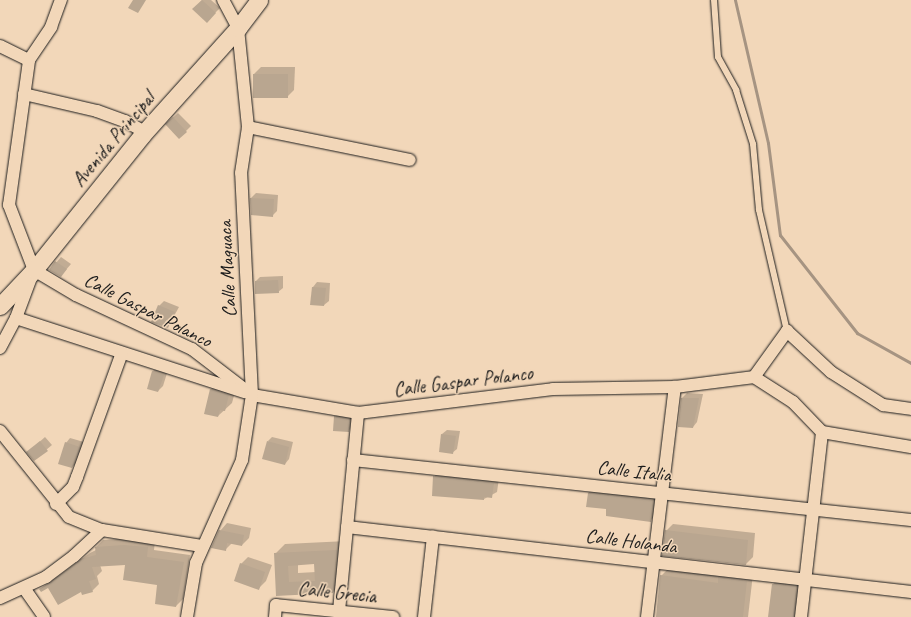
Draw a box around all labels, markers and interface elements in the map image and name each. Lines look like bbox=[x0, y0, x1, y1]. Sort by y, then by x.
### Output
street label: Avenida Principal bbox=[66, 87, 160, 191]
street label: Calle Maguaca bbox=[212, 219, 242, 319]
street label: Calle Gaspar Polanco bbox=[80, 268, 216, 352]
street label: Calle Gaspar Polanco bbox=[392, 361, 534, 401]
street label: Calle Italia bbox=[595, 455, 673, 487]
street label: Calle Holanda bbox=[584, 524, 678, 558]
street label: Calle Grecia bbox=[297, 576, 377, 608]

